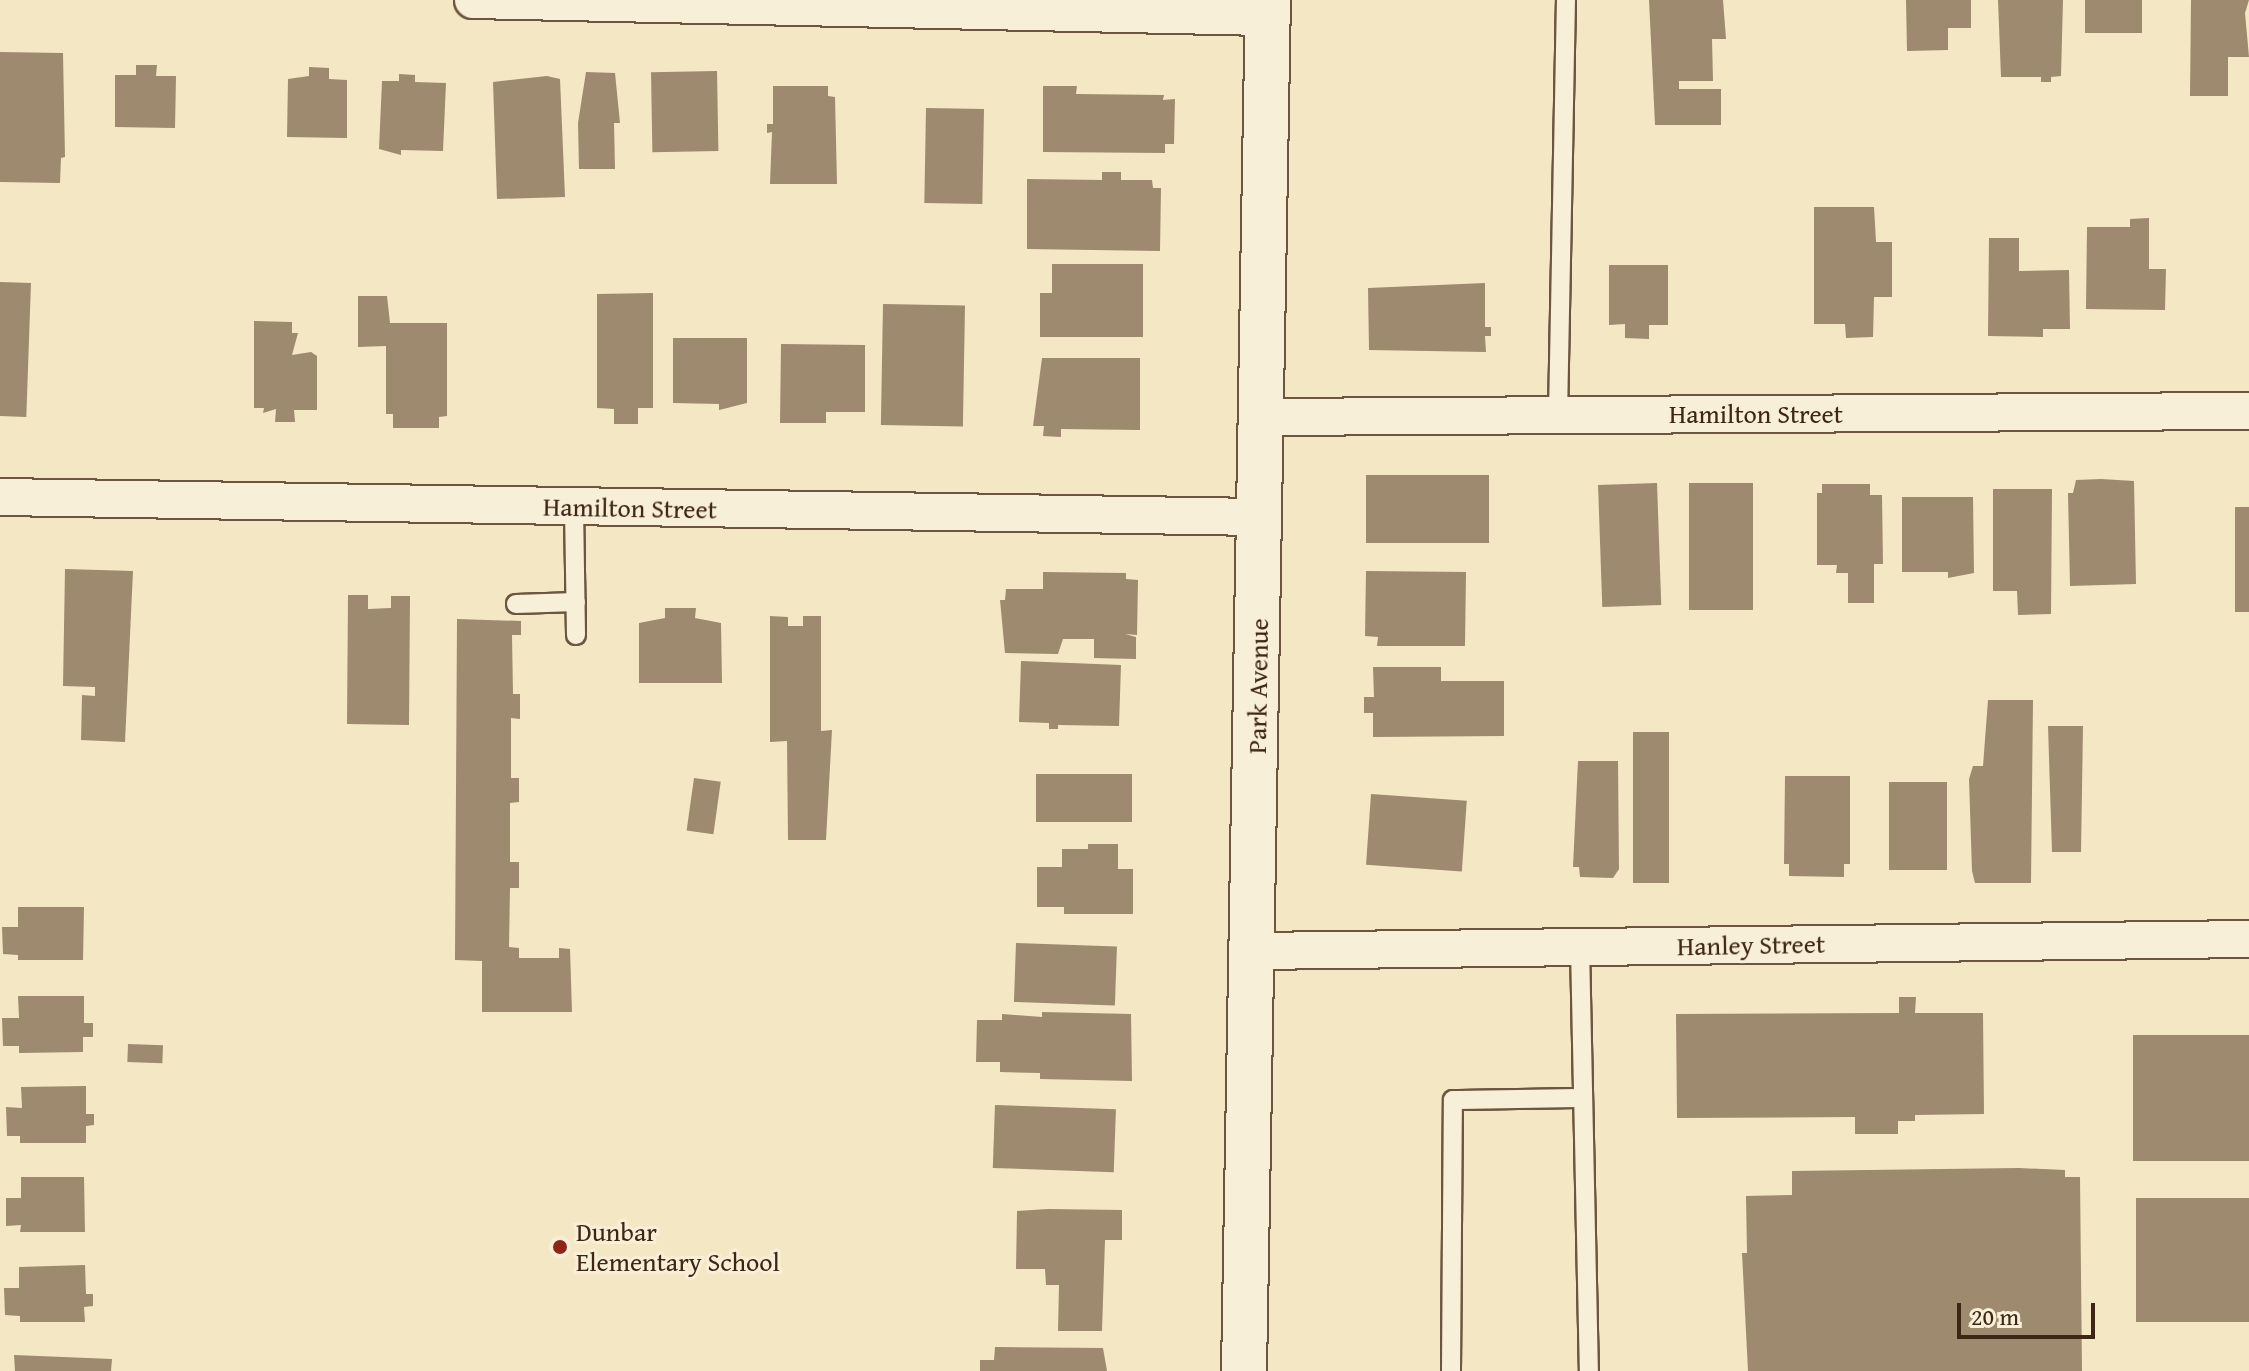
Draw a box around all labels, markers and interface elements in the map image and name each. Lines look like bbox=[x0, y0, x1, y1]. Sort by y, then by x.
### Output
street label: Hamilton Street bbox=[1669, 398, 1843, 430]
street label: Hamilton Street bbox=[543, 491, 717, 525]
street label: Park Avenue bbox=[1241, 618, 1275, 754]
street label: Hanley Street bbox=[1677, 928, 1825, 962]
place label: Dunbar Elementary School bbox=[576, 1216, 780, 1278]
marker: Dunbar Elementary School bbox=[551, 1238, 569, 1256]
scale bar bbox=[1961, 1287, 2099, 1337]
text: 20 m bbox=[1971, 1299, 2019, 1334]

